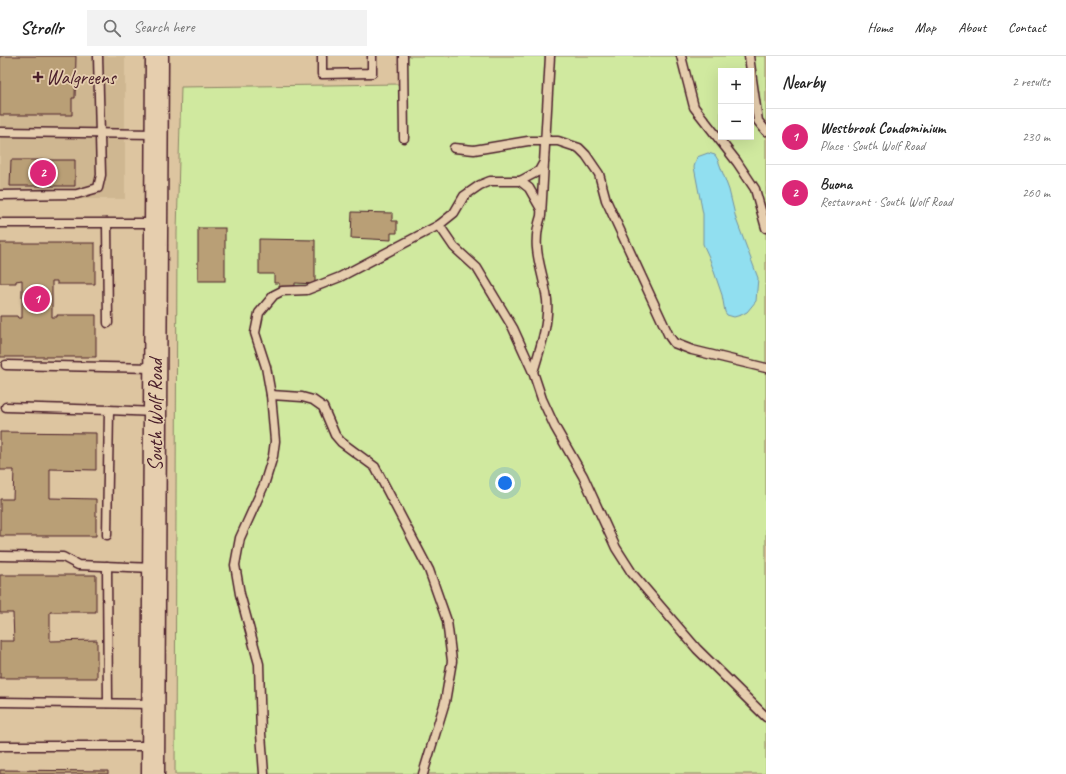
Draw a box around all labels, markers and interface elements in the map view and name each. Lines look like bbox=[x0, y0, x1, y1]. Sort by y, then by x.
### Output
search box bbox=[87, 10, 367, 46]
text: Strollr bbox=[20, 16, 63, 40]
icon: search bbox=[101, 17, 123, 39]
text: Search here bbox=[133, 18, 195, 37]
text: Home bbox=[867, 19, 893, 36]
text: Map bbox=[915, 19, 936, 36]
text: About bbox=[958, 19, 986, 36]
text: Contact bbox=[1008, 19, 1046, 36]
place label: Walgreens bbox=[46, 65, 118, 90]
map controls bbox=[718, 68, 754, 140]
button: + bbox=[718, 68, 754, 104]
marker: Walgreens bbox=[33, 72, 43, 82]
text: Nearby bbox=[782, 72, 825, 93]
text: 2 results bbox=[1012, 74, 1050, 90]
button: − bbox=[718, 104, 754, 140]
text: Westbrook Condominium bbox=[820, 119, 945, 138]
text: 1 bbox=[792, 129, 798, 145]
text: 230 m bbox=[1022, 129, 1050, 145]
text: Place · South Wolf Road bbox=[820, 138, 925, 154]
pin: 2 bbox=[30, 158, 56, 188]
text: Buona bbox=[820, 175, 852, 194]
text: 2 bbox=[792, 185, 798, 201]
text: 260 m bbox=[1022, 185, 1050, 201]
text: Restaurant · South Wolf Road bbox=[820, 194, 952, 210]
pin: 1 bbox=[24, 284, 50, 314]
street label: South Wolf Road bbox=[143, 356, 168, 471]
your location bbox=[495, 473, 515, 493]

